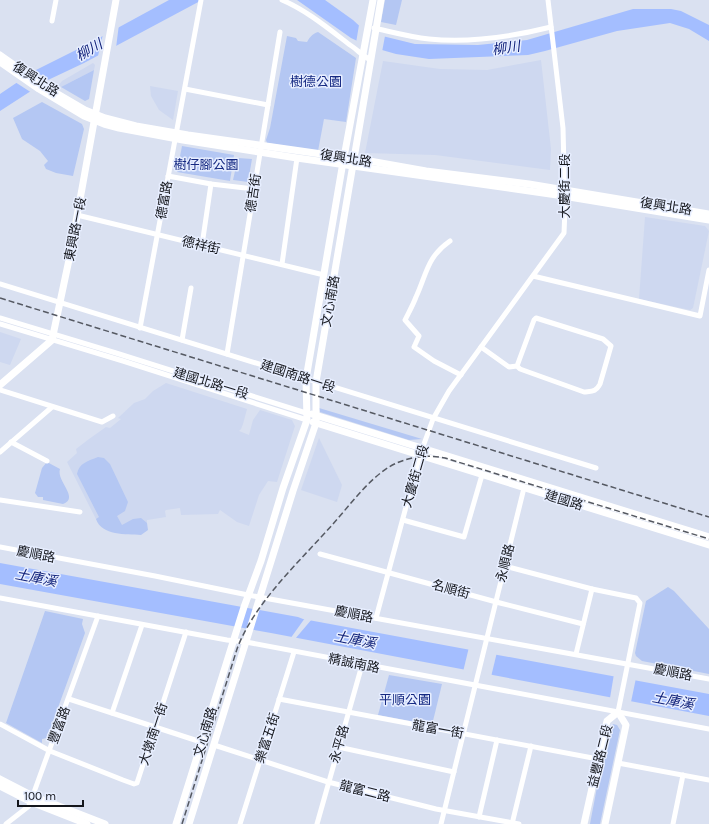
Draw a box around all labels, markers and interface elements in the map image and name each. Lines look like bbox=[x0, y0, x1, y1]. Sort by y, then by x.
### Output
water label: 柳川 bbox=[73, 35, 107, 64]
water label: 柳川 bbox=[491, 37, 523, 58]
street label: 復興北路 bbox=[10, 59, 62, 99]
park label: 樹德公園 bbox=[290, 74, 342, 89]
street label: 復興北路 bbox=[319, 147, 373, 169]
street label: 大慶街二段 bbox=[557, 153, 572, 219]
park label: 樹仔腳公園 bbox=[173, 157, 239, 172]
street label: 德吉街 bbox=[243, 173, 263, 213]
street label: 德富路 bbox=[153, 179, 175, 221]
street label: 復興北路 bbox=[639, 195, 693, 217]
street label: 東興路一段 bbox=[61, 196, 89, 262]
street label: 德祥街 bbox=[180, 233, 222, 257]
street label: 文心南路 bbox=[318, 274, 342, 328]
street label: 建國南路一段 bbox=[259, 357, 337, 395]
street label: 建國北路一段 bbox=[172, 364, 250, 402]
street label: 大慶街二段 bbox=[399, 443, 431, 509]
street label: 建國路 bbox=[543, 487, 585, 513]
street label: 永順路 bbox=[493, 542, 517, 584]
street label: 慶順路 bbox=[15, 543, 57, 565]
water label: 土庫溪 bbox=[14, 566, 60, 591]
street label: 名順街 bbox=[430, 577, 472, 601]
street label: 慶順路 bbox=[333, 603, 375, 625]
water label: 土庫溪 bbox=[333, 628, 379, 653]
street label: 精誠南路 bbox=[327, 651, 381, 675]
street label: 慶順路 bbox=[652, 661, 694, 683]
water label: 土庫溪 bbox=[651, 689, 697, 714]
park label: 平順公園 bbox=[379, 692, 431, 707]
street label: 大墩南一街 bbox=[136, 701, 170, 767]
street label: 豐富路 bbox=[45, 704, 73, 746]
street label: 文心南路 bbox=[190, 705, 220, 759]
street label: 樂富五街 bbox=[252, 711, 282, 765]
street label: 龍富一街 bbox=[411, 717, 465, 741]
street label: 永平路 bbox=[326, 723, 352, 765]
street label: 益豐路二段 bbox=[585, 723, 615, 789]
street label: 龍富二路 bbox=[338, 777, 392, 805]
scale bar bbox=[18, 782, 83, 808]
text: 100 m bbox=[24, 789, 56, 803]

